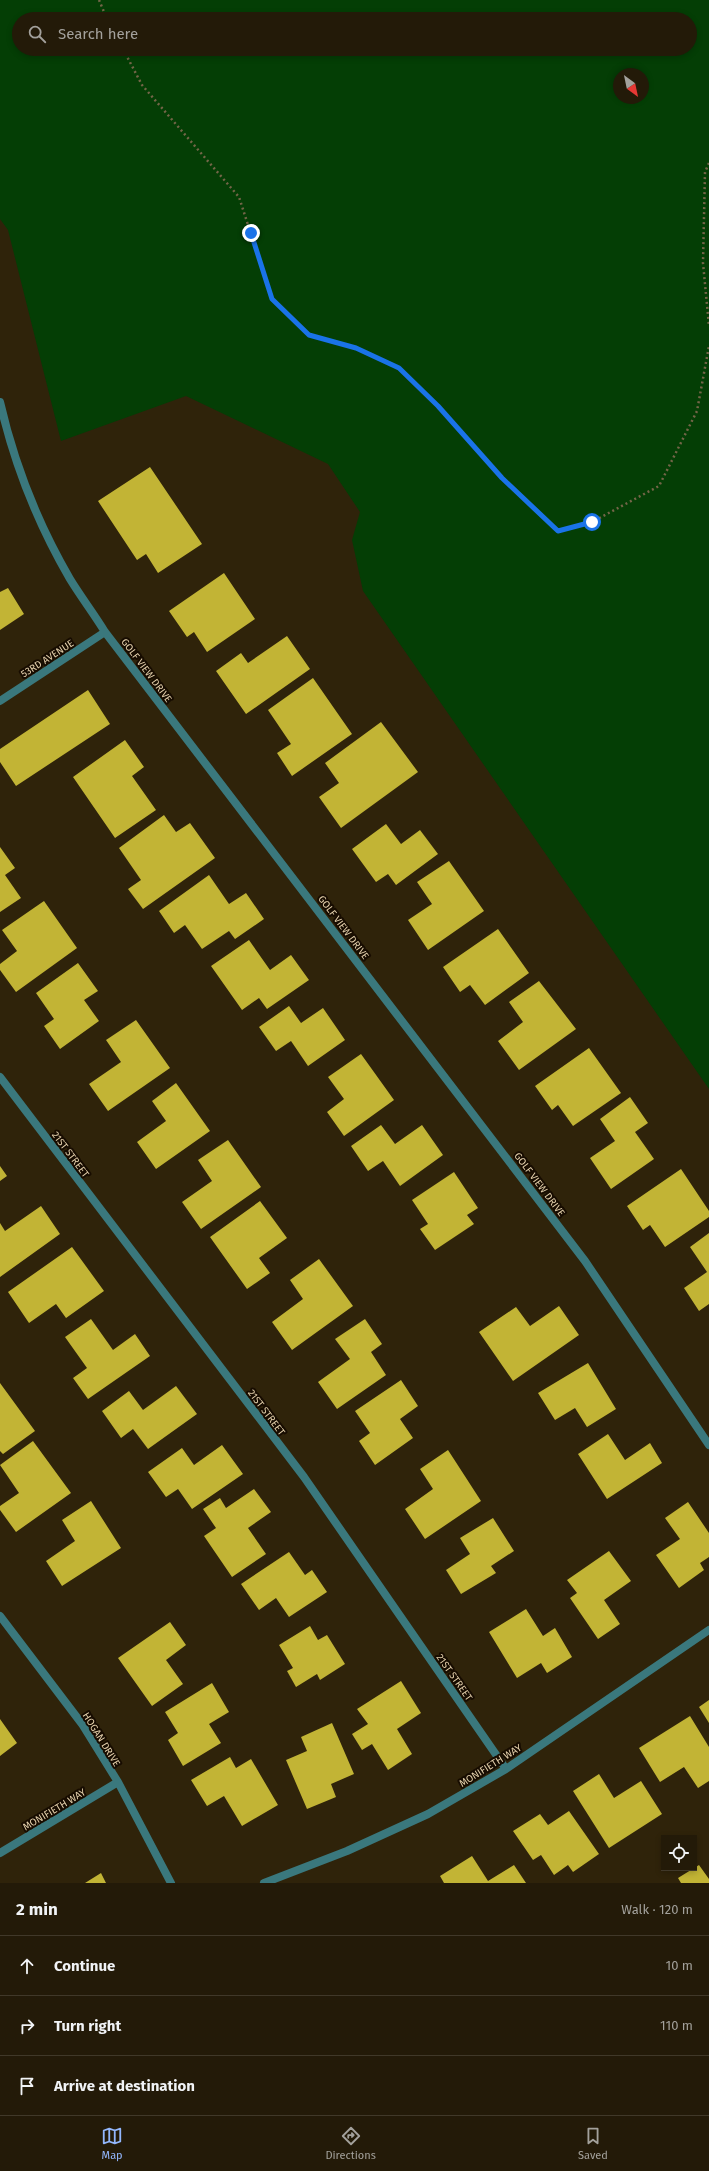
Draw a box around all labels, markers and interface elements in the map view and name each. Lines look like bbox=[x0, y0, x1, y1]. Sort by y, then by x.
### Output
search box bbox=[12, 12, 697, 56]
icon: search bbox=[26, 23, 48, 45]
text: Search here bbox=[58, 25, 138, 43]
north arrow bbox=[613, 68, 649, 104]
route end bbox=[242, 224, 260, 242]
route start bbox=[583, 513, 601, 531]
street label: GOLF VIEW DRIVE bbox=[118, 636, 174, 705]
street label: 53RD AVENUE bbox=[19, 637, 76, 680]
street label: GOLF VIEW DRIVE bbox=[315, 893, 371, 962]
street label: 21ST STREET bbox=[49, 1129, 92, 1181]
street label: GOLF VIEW DRIVE bbox=[511, 1150, 567, 1219]
street label: 21ST STREET bbox=[245, 1387, 288, 1439]
street label: 21ST STREET bbox=[434, 1652, 475, 1704]
street label: HOGAN DRIVE bbox=[80, 1710, 123, 1769]
street label: MONIFIETH WAY bbox=[457, 1742, 524, 1790]
street label: MONIFIETH WAY bbox=[21, 1786, 89, 1833]
map controls bbox=[661, 1835, 697, 1871]
button: locate bbox=[661, 1835, 697, 1871]
text: 2 min bbox=[16, 1899, 58, 1920]
text: Walk · 120 m bbox=[621, 1902, 693, 1917]
icon: ahead bbox=[16, 1955, 38, 1977]
text: Continue bbox=[54, 1957, 115, 1975]
text: 10 m bbox=[666, 1958, 693, 1973]
icon: right bbox=[16, 2015, 38, 2037]
text: Turn right bbox=[54, 2017, 121, 2035]
text: 110 m bbox=[660, 2018, 693, 2033]
icon: arrive bbox=[16, 2075, 38, 2097]
text: Arrive at destination bbox=[54, 2077, 195, 2095]
tab: Map bbox=[101, 2125, 123, 2162]
tab: Directions bbox=[325, 2125, 376, 2162]
tab: Saved bbox=[578, 2125, 608, 2162]

